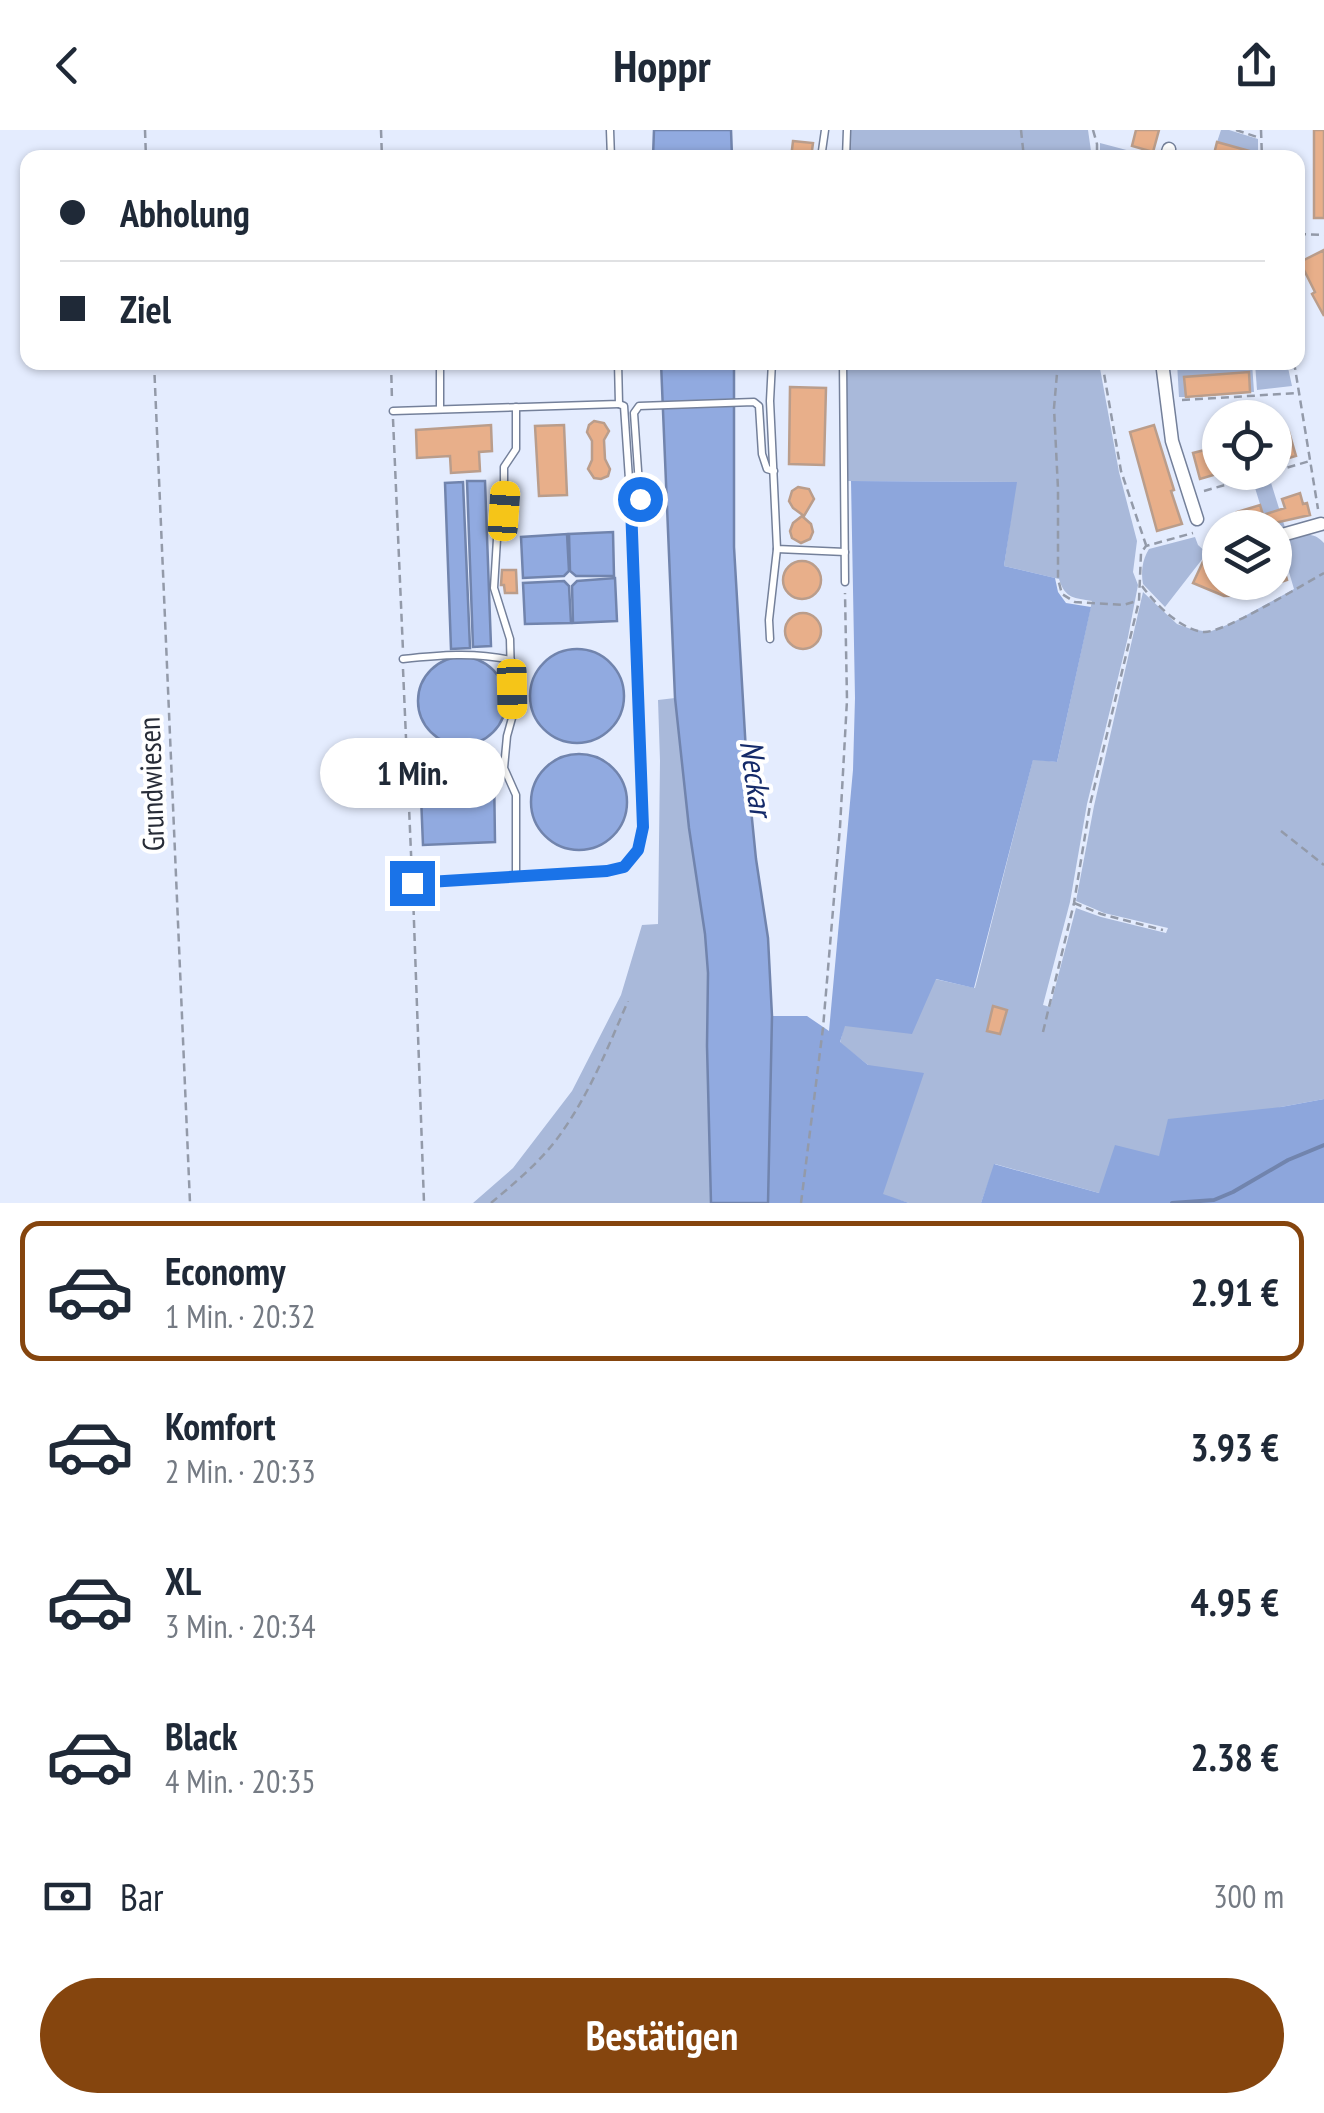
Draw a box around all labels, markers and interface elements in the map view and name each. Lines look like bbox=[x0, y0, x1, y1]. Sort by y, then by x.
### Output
text: Hoppr bbox=[613, 36, 711, 94]
icon: back bbox=[40, 38, 95, 93]
icon: share bbox=[1229, 38, 1284, 93]
text: Abholung bbox=[120, 188, 250, 237]
text: Ziel bbox=[120, 284, 171, 333]
map controls bbox=[1202, 400, 1292, 600]
button: locate bbox=[1202, 400, 1292, 490]
route start bbox=[618, 477, 663, 522]
car bbox=[487, 480, 521, 542]
button: layers bbox=[1202, 510, 1292, 600]
car bbox=[496, 659, 528, 719]
street label: Grundwiesen bbox=[129, 716, 172, 852]
callout: 1 Min. bbox=[320, 738, 504, 808]
water label: Neckar bbox=[731, 738, 784, 822]
text: 1 Min. bbox=[377, 752, 448, 794]
route end bbox=[390, 861, 435, 906]
icon: car bbox=[45, 1246, 135, 1336]
text: Economy bbox=[165, 1246, 285, 1295]
text: 2.91 € bbox=[1190, 1267, 1279, 1316]
text: 1 Min. · 20:32 bbox=[165, 1295, 316, 1337]
icon: car bbox=[45, 1401, 135, 1491]
text: Komfort bbox=[165, 1401, 276, 1450]
text: 3.93 € bbox=[1190, 1422, 1279, 1471]
text: 2 Min. · 20:33 bbox=[165, 1450, 316, 1492]
icon: car bbox=[45, 1556, 135, 1646]
text: XL bbox=[165, 1556, 201, 1605]
text: 4.95 € bbox=[1190, 1577, 1279, 1626]
text: 3 Min. · 20:34 bbox=[165, 1605, 316, 1647]
icon: car bbox=[45, 1711, 135, 1801]
text: Black bbox=[165, 1711, 238, 1760]
text: 2.38 € bbox=[1190, 1732, 1279, 1781]
text: 4 Min. · 20:35 bbox=[165, 1760, 316, 1802]
icon: cash bbox=[40, 1869, 95, 1924]
text: Bar bbox=[120, 1872, 164, 1921]
text: 300 m bbox=[1213, 1875, 1284, 1917]
button: Bestätigen bbox=[40, 1978, 1284, 2093]

